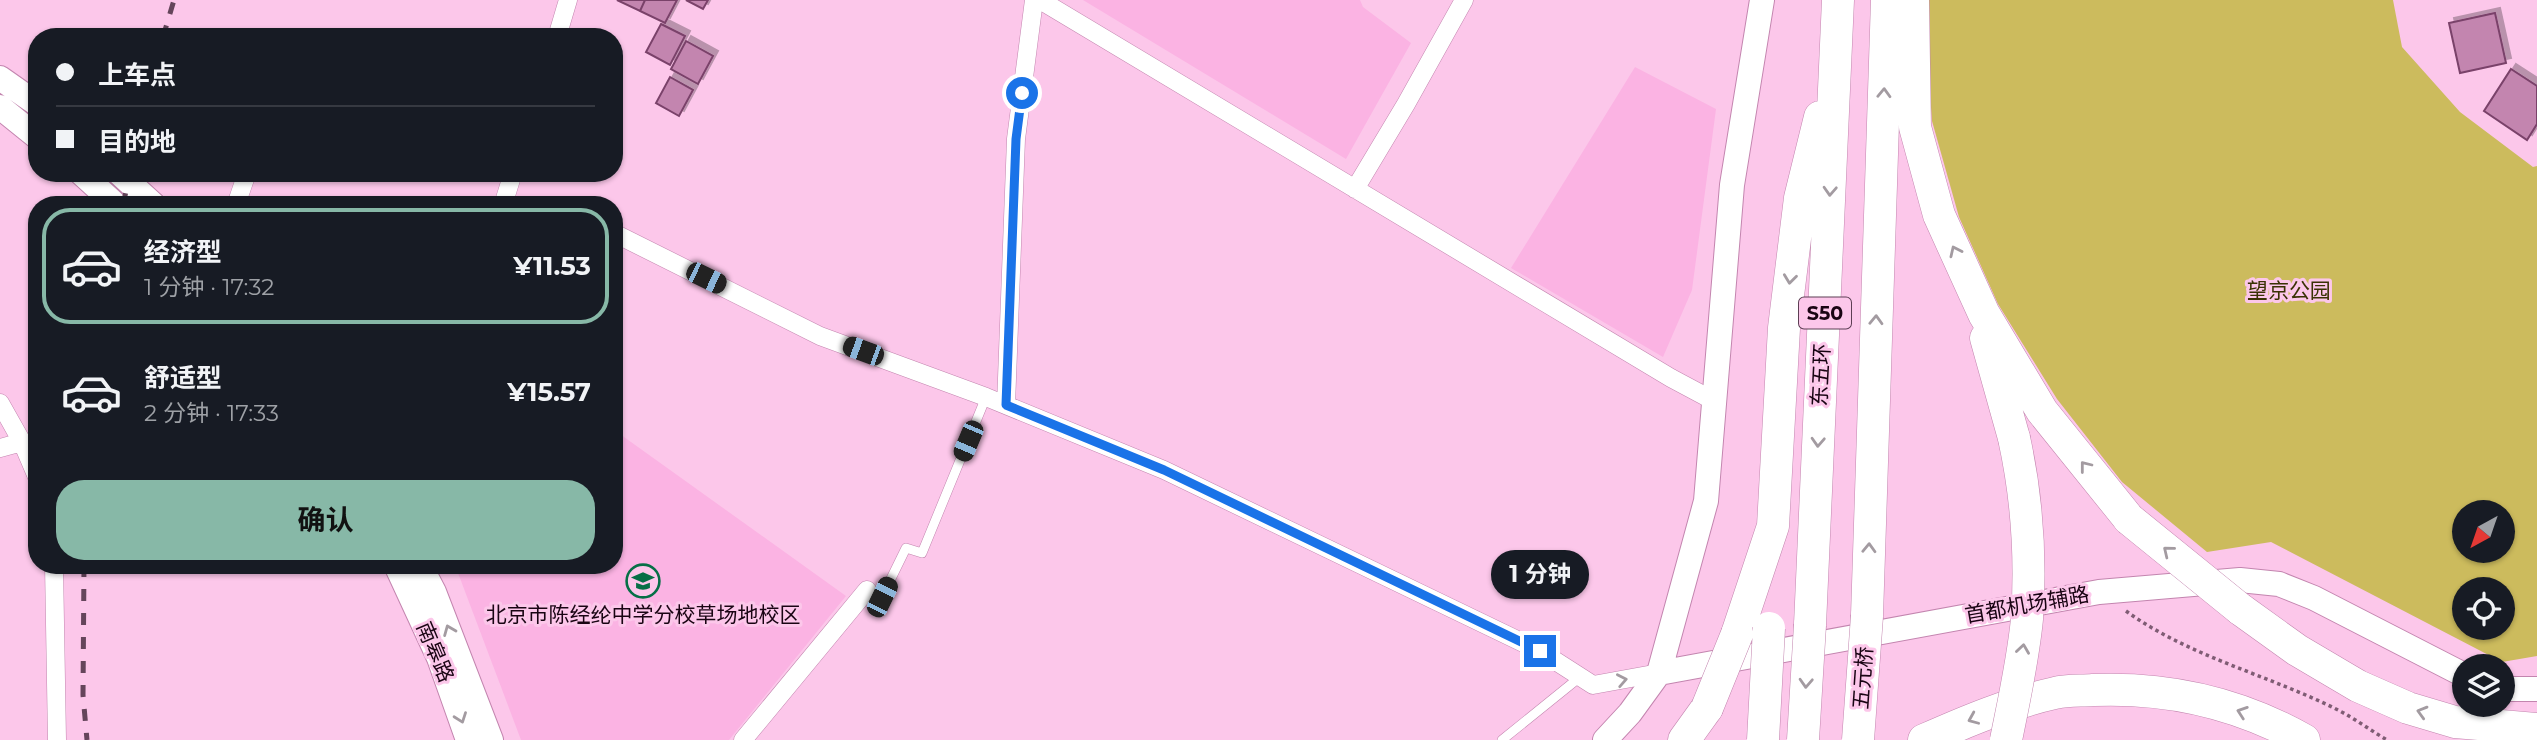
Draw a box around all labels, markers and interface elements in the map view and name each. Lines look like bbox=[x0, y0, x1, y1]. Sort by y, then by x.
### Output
text: 上车点 bbox=[98, 59, 176, 91]
route start bbox=[1006, 77, 1038, 109]
one-way arrow bbox=[1876, 87, 1891, 98]
text: 目的地 bbox=[98, 126, 176, 158]
one-way arrow bbox=[1823, 185, 1838, 196]
icon: car bbox=[60, 235, 123, 298]
text: 经济型 bbox=[144, 236, 222, 268]
one-way arrow bbox=[1950, 246, 1964, 258]
text: ¥11.53 bbox=[513, 250, 591, 282]
car bbox=[683, 259, 730, 297]
text: 1 分钟 · 17:32 bbox=[144, 273, 274, 301]
one-way arrow bbox=[1783, 273, 1798, 285]
park label: 望京公园 bbox=[2247, 278, 2331, 303]
road number: S50 bbox=[1799, 298, 1851, 328]
one-way arrow bbox=[1869, 315, 1884, 326]
car bbox=[840, 334, 887, 368]
street label: 东五环 bbox=[1806, 343, 1835, 407]
icon: car bbox=[60, 361, 123, 424]
text: 舒适型 bbox=[144, 362, 222, 394]
text: ¥15.57 bbox=[507, 376, 591, 408]
text: 2 分钟 · 17:33 bbox=[144, 399, 279, 427]
car bbox=[951, 418, 986, 464]
one-way arrow bbox=[1811, 437, 1826, 448]
one-way arrow bbox=[2081, 461, 2094, 474]
button: 确认 bbox=[56, 480, 595, 560]
north arrow bbox=[2452, 500, 2515, 564]
map controls bbox=[2452, 500, 2515, 717]
one-way arrow bbox=[1862, 542, 1877, 553]
one-way arrow bbox=[2163, 546, 2175, 559]
callout: 1 分钟 bbox=[1491, 550, 1589, 598]
text: 1 分钟 bbox=[1509, 560, 1571, 588]
school or university icon: 北京市陈经纶中学分校草场地校区 bbox=[624, 562, 662, 600]
car bbox=[864, 574, 901, 620]
button: locate bbox=[2452, 577, 2515, 640]
street label: 首都机场辅路 bbox=[1963, 581, 2091, 628]
place label: 北京市陈经纶中学分校草场地校区 bbox=[486, 602, 801, 627]
street label: 南皋路 bbox=[412, 618, 459, 686]
one-way arrow bbox=[444, 625, 458, 637]
route end bbox=[1524, 635, 1556, 667]
one-way arrow bbox=[2015, 643, 2030, 655]
street label: 五元桥 bbox=[1848, 646, 1877, 710]
button: layers bbox=[2452, 654, 2515, 717]
one-way arrow bbox=[1616, 673, 1628, 688]
one-way arrow bbox=[1799, 677, 1814, 688]
one-way arrow bbox=[2237, 706, 2249, 720]
one-way arrow bbox=[2416, 706, 2428, 721]
one-way arrow bbox=[1968, 711, 1980, 725]
one-way arrow bbox=[453, 712, 467, 724]

